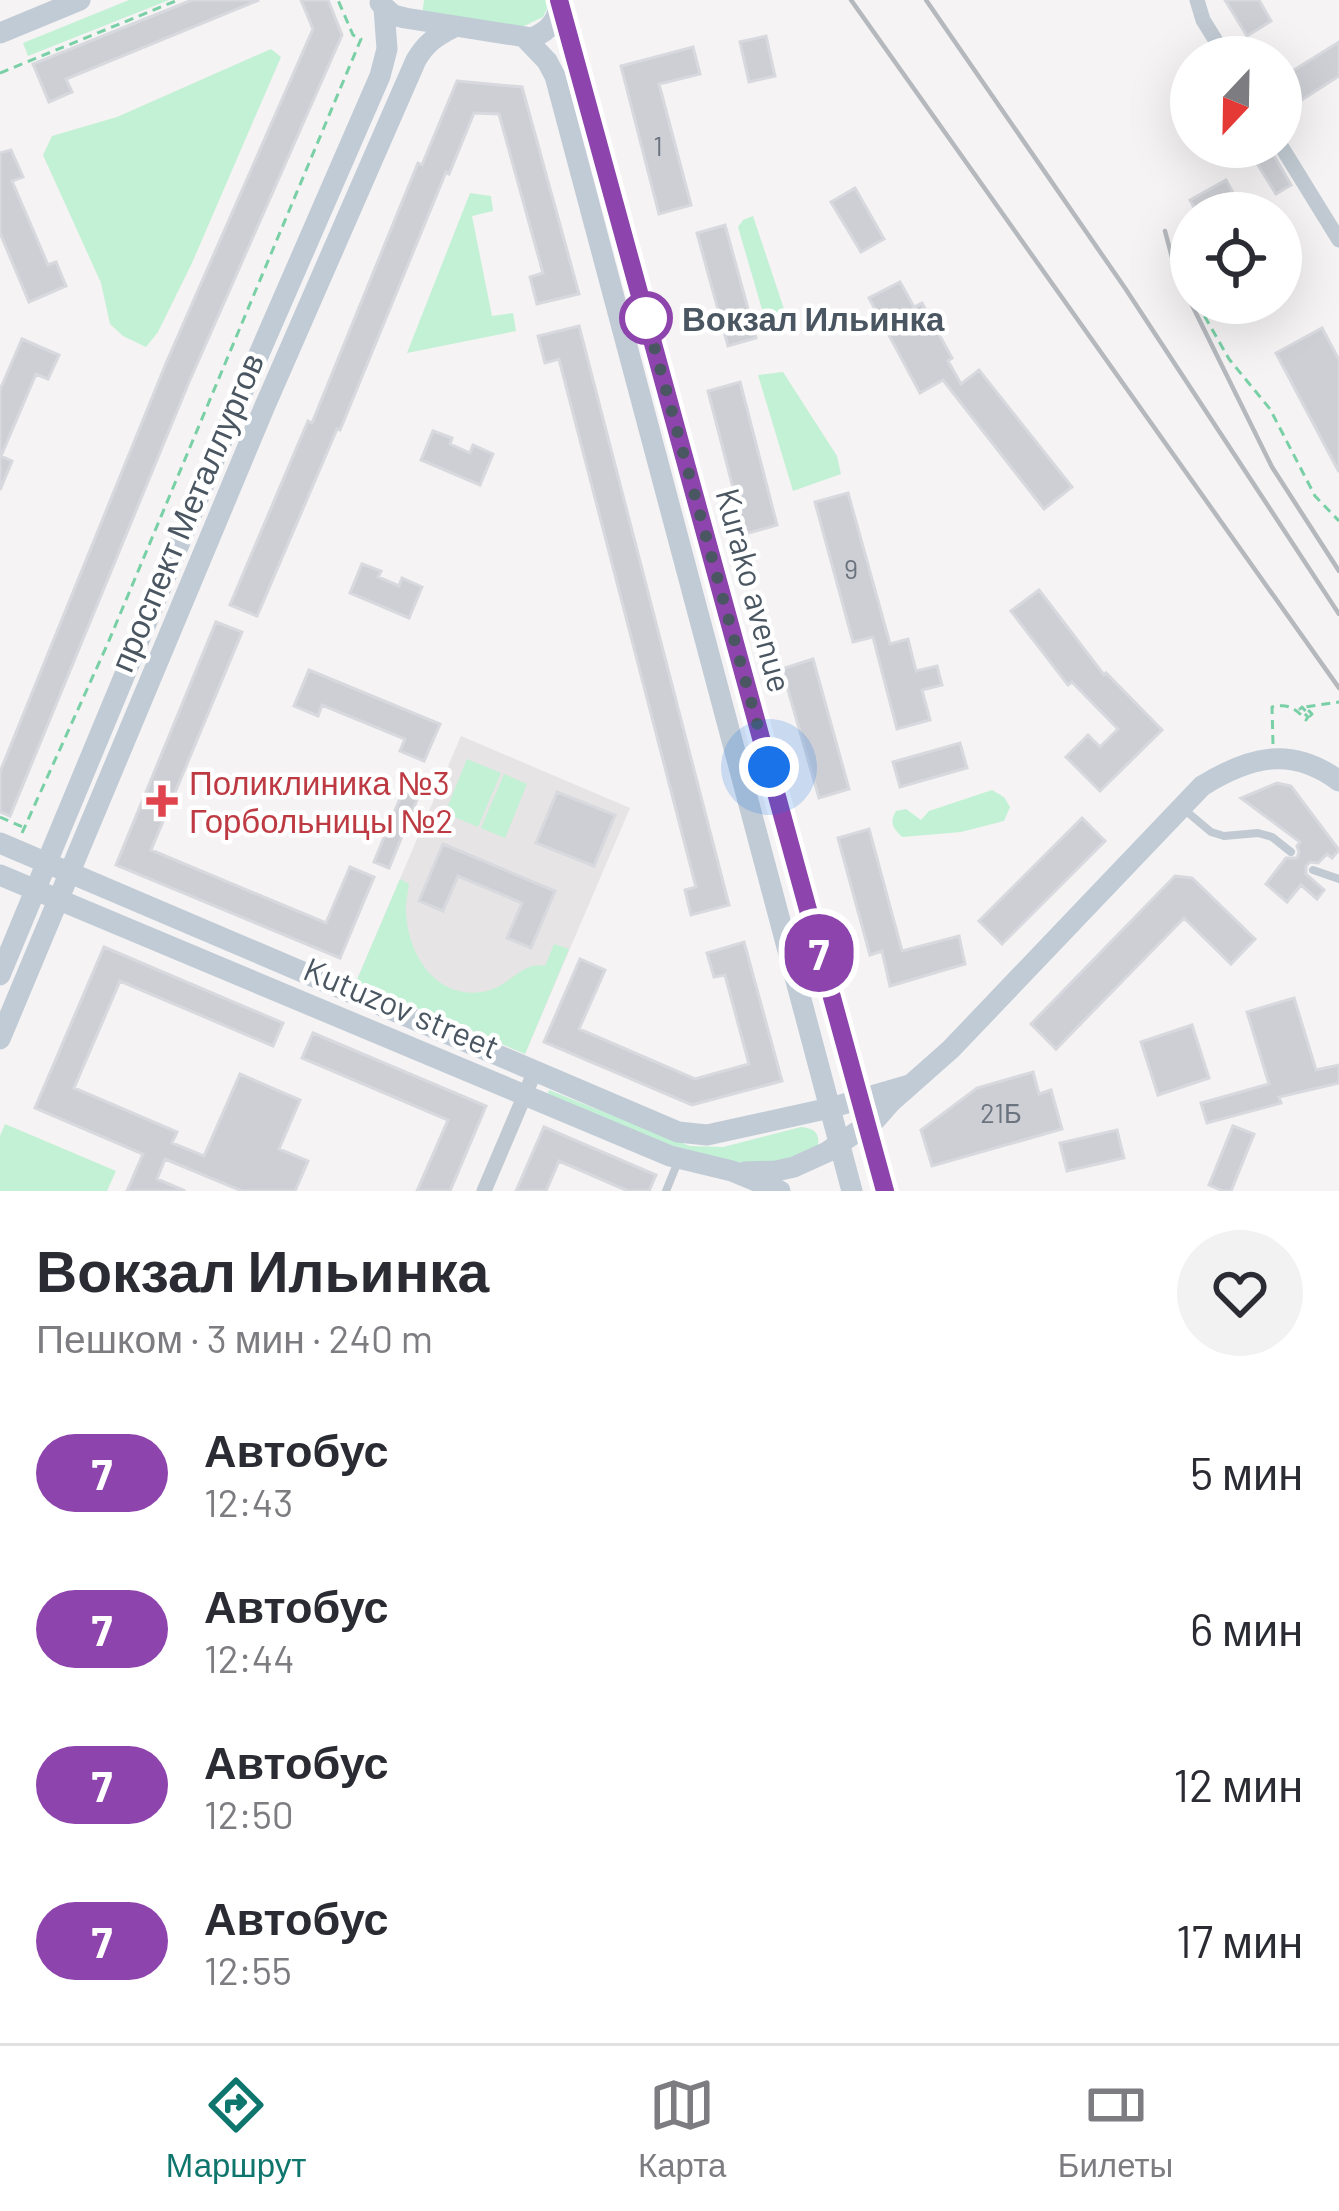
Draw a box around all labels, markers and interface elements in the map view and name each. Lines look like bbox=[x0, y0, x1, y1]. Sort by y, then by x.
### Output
north arrow bbox=[1170, 36, 1302, 168]
map controls bbox=[1170, 36, 1302, 324]
house number: 1 bbox=[653, 129, 663, 161]
button: locate bbox=[1170, 192, 1302, 324]
marker: Вокзал Ильинка bbox=[621, 293, 671, 343]
place label: Вокзал Ильинка bbox=[682, 298, 945, 338]
street label: проспект Металлургов bbox=[101, 347, 271, 677]
street label: Kurako avenue bbox=[709, 484, 801, 696]
house number: 9 bbox=[844, 552, 858, 584]
your location bbox=[739, 737, 799, 797]
place label: Поликлиника №3 Горбольницы №2 bbox=[189, 762, 453, 840]
marker: Поликлиника №3 Горбольницы №2 bbox=[146, 785, 178, 817]
line badge: 7 bbox=[780, 914, 858, 992]
text: 7 bbox=[809, 928, 829, 978]
street label: Kutuzov street bbox=[298, 948, 506, 1066]
house number: 21Б bbox=[980, 1096, 1022, 1128]
button: heart bbox=[1177, 1230, 1303, 1356]
text: Вокзал Ильинка bbox=[36, 1235, 489, 1303]
text: Пешком · 3 мин · 240 m bbox=[36, 1314, 433, 1361]
text: Автобус bbox=[204, 1422, 389, 1476]
text: 5 мин bbox=[1190, 1445, 1303, 1499]
text: 7 bbox=[92, 1448, 112, 1498]
text: 12:43 bbox=[204, 1478, 293, 1525]
text: Автобус bbox=[204, 1578, 389, 1632]
text: 6 мин bbox=[1190, 1601, 1303, 1655]
text: 7 bbox=[92, 1604, 112, 1654]
text: 12:44 bbox=[204, 1634, 295, 1681]
text: Автобус bbox=[204, 1734, 389, 1788]
text: 12 мин bbox=[1173, 1757, 1303, 1811]
text: 7 bbox=[92, 1760, 112, 1810]
text: 12:50 bbox=[204, 1790, 294, 1837]
text: Автобус bbox=[204, 1890, 389, 1944]
text: 17 мин bbox=[1176, 1913, 1303, 1967]
text: 7 bbox=[92, 1916, 112, 1966]
text: 12:55 bbox=[204, 1946, 292, 1993]
tab: Маршрут bbox=[166, 2072, 306, 2185]
tab: Карта bbox=[638, 2072, 726, 2185]
tab: Билеты bbox=[1058, 2072, 1173, 2185]

